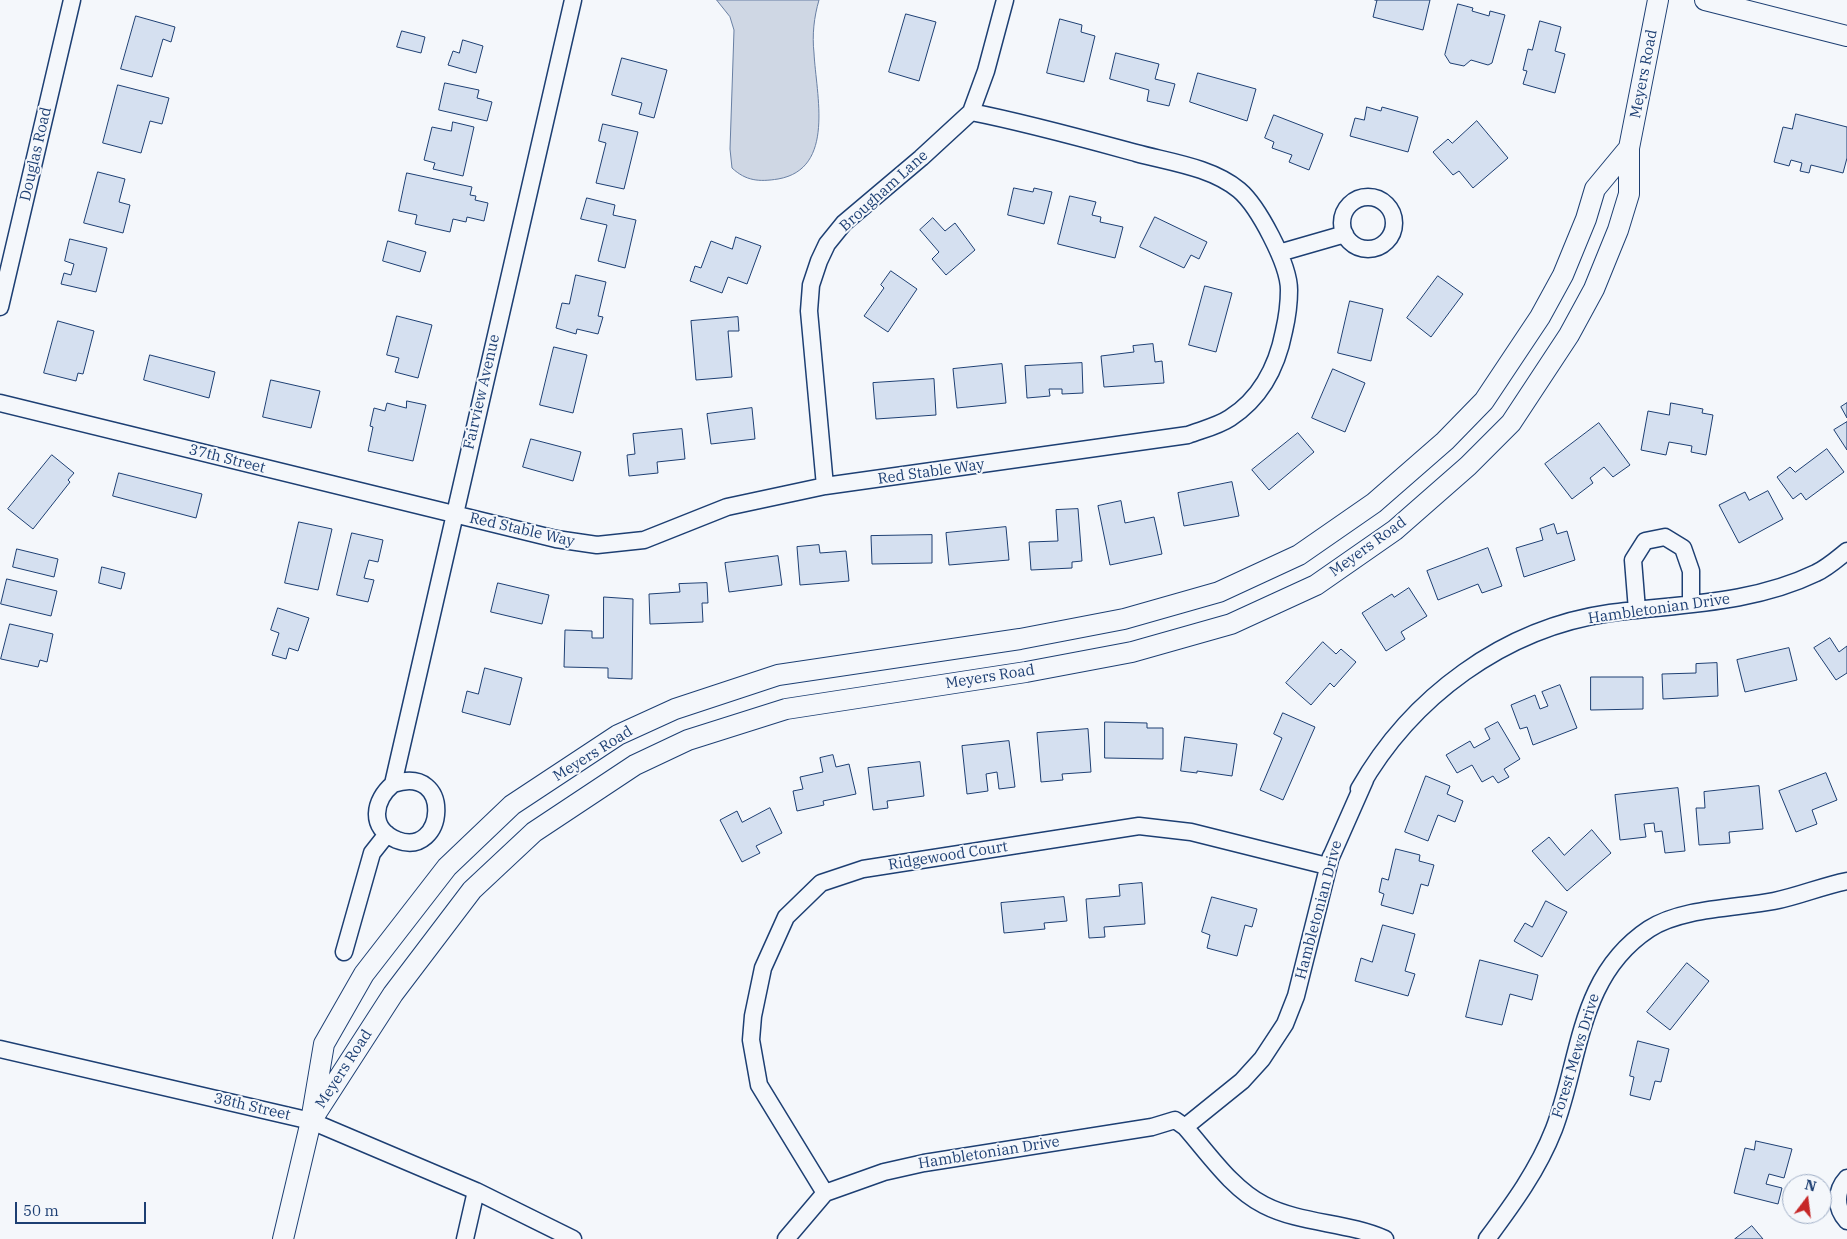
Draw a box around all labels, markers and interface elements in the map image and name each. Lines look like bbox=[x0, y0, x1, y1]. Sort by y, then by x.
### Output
street label: Meyers Road bbox=[1627, 28, 1661, 120]
street label: Douglas Road bbox=[16, 105, 56, 203]
street label: Brougham Lane bbox=[836, 147, 932, 235]
street label: Fairview Avenue bbox=[460, 333, 504, 451]
street label: 37th Street bbox=[187, 441, 267, 477]
street label: Red Stable Way bbox=[877, 456, 985, 488]
street label: Red Stable Way bbox=[468, 509, 576, 551]
street label: Meyers Road bbox=[1326, 513, 1410, 581]
street label: Hambletonian Drive bbox=[1587, 590, 1731, 628]
street label: Meyers Road bbox=[944, 661, 1036, 693]
street label: Meyers Road bbox=[550, 722, 636, 786]
street label: Ridgewood Court bbox=[887, 838, 1009, 874]
street label: Hambletonian Drive bbox=[1292, 839, 1346, 981]
street label: Forest Mews Drive bbox=[1548, 992, 1604, 1120]
street label: Meyers Road bbox=[312, 1026, 376, 1112]
street label: 38th Street bbox=[212, 1089, 292, 1125]
street label: Hambletonian Drive bbox=[917, 1133, 1061, 1173]
north arrow bbox=[1782, 1174, 1832, 1224]
text: N bbox=[1803, 1175, 1818, 1196]
scale bar bbox=[18, 1192, 149, 1224]
text: 50 m bbox=[23, 1201, 59, 1220]

